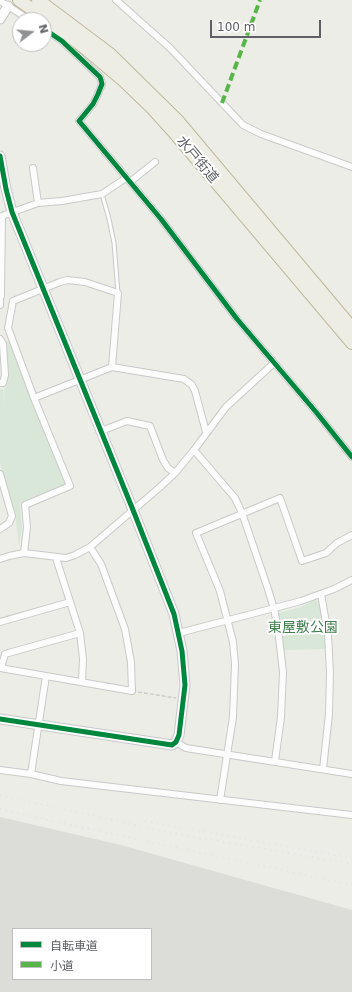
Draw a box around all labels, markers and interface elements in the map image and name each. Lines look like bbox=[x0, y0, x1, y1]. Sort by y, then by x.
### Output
north arrow bbox=[12, 12, 52, 52]
scale bar bbox=[212, 12, 323, 38]
text: 100 m bbox=[217, 20, 255, 34]
text: N bbox=[36, 23, 51, 35]
street label: 水戸街道 bbox=[173, 133, 221, 187]
park label: 東屋敷公園 bbox=[268, 620, 338, 636]
legend bbox=[12, 928, 152, 980]
text: 自転車道 bbox=[50, 939, 98, 953]
text: 小道 bbox=[50, 959, 74, 973]

